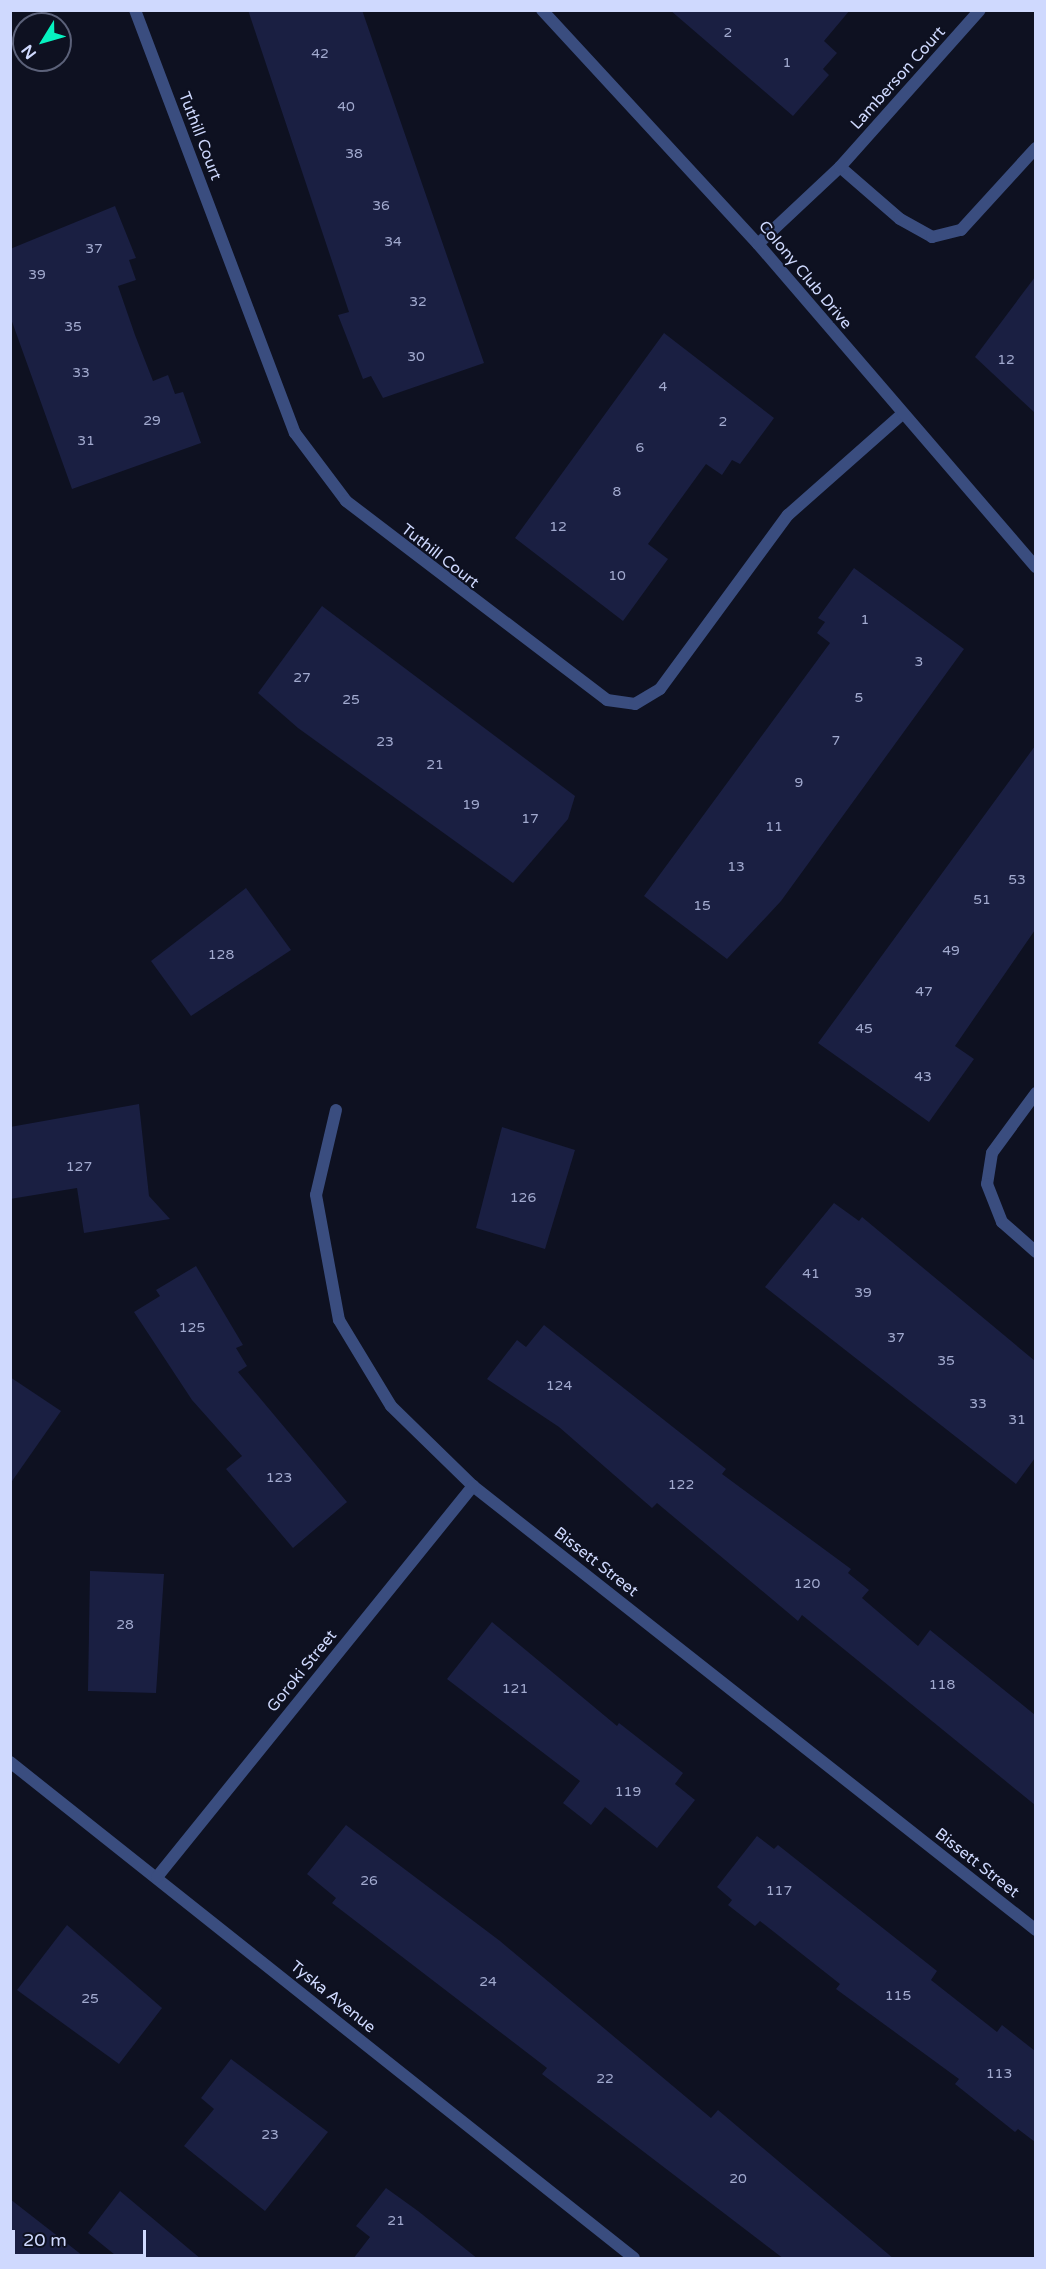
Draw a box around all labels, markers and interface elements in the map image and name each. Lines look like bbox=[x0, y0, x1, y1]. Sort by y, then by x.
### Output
north arrow bbox=[12, 12, 72, 72]
street label: Lamberson Court bbox=[847, 23, 949, 133]
house number: 2 bbox=[724, 25, 732, 41]
text: N bbox=[17, 40, 41, 63]
house number: 42 bbox=[311, 46, 329, 62]
house number: 1 bbox=[783, 55, 791, 71]
street label: Tuthill Court bbox=[174, 89, 226, 183]
house number: 40 bbox=[337, 99, 355, 115]
house number: 38 bbox=[345, 146, 363, 162]
house number: 36 bbox=[372, 198, 390, 214]
street label: Colony Club Drive bbox=[754, 217, 856, 333]
house number: 34 bbox=[384, 234, 402, 250]
house number: 37 bbox=[85, 241, 103, 257]
house number: 39 bbox=[28, 267, 46, 283]
house number: 32 bbox=[409, 294, 427, 310]
house number: 35 bbox=[64, 319, 82, 335]
house number: 30 bbox=[407, 349, 425, 365]
house number: 12 bbox=[997, 352, 1015, 368]
house number: 33 bbox=[72, 365, 90, 381]
house number: 4 bbox=[659, 379, 667, 395]
house number: 29 bbox=[143, 413, 161, 429]
house number: 2 bbox=[719, 414, 727, 430]
house number: 31 bbox=[77, 433, 95, 449]
house number: 6 bbox=[636, 440, 644, 456]
house number: 8 bbox=[613, 484, 621, 500]
house number: 12 bbox=[549, 519, 567, 535]
street label: Tuthill Court bbox=[397, 520, 483, 592]
house number: 10 bbox=[608, 568, 626, 584]
house number: 1 bbox=[861, 612, 869, 628]
house number: 3 bbox=[915, 654, 923, 670]
house number: 27 bbox=[293, 670, 311, 686]
house number: 5 bbox=[855, 690, 863, 706]
house number: 25 bbox=[342, 692, 360, 708]
house number: 7 bbox=[832, 733, 840, 749]
house number: 23 bbox=[376, 734, 394, 750]
house number: 21 bbox=[426, 757, 444, 773]
house number: 9 bbox=[795, 775, 803, 791]
house number: 19 bbox=[462, 797, 480, 813]
house number: 17 bbox=[521, 811, 539, 827]
house number: 11 bbox=[765, 819, 783, 835]
house number: 13 bbox=[727, 859, 745, 875]
house number: 53 bbox=[1008, 872, 1026, 888]
house number: 51 bbox=[973, 892, 991, 908]
house number: 15 bbox=[693, 898, 711, 914]
house number: 49 bbox=[942, 943, 960, 959]
house number: 128 bbox=[208, 947, 234, 963]
house number: 47 bbox=[915, 984, 933, 1000]
house number: 45 bbox=[855, 1021, 873, 1037]
house number: 43 bbox=[914, 1069, 932, 1085]
house number: 127 bbox=[66, 1159, 92, 1175]
house number: 126 bbox=[510, 1190, 536, 1206]
house number: 41 bbox=[802, 1266, 820, 1282]
house number: 39 bbox=[854, 1285, 872, 1301]
house number: 125 bbox=[179, 1320, 205, 1336]
house number: 37 bbox=[887, 1330, 905, 1346]
house number: 35 bbox=[937, 1353, 955, 1369]
house number: 124 bbox=[546, 1378, 572, 1394]
house number: 33 bbox=[969, 1396, 987, 1412]
house number: 31 bbox=[1008, 1412, 1026, 1428]
house number: 123 bbox=[266, 1470, 292, 1486]
house number: 122 bbox=[668, 1477, 694, 1493]
street label: Bissett Street bbox=[550, 1523, 642, 1601]
house number: 120 bbox=[794, 1576, 820, 1592]
house number: 28 bbox=[116, 1617, 134, 1633]
street label: Goroki Street bbox=[263, 1626, 341, 1716]
house number: 118 bbox=[929, 1677, 955, 1693]
house number: 121 bbox=[502, 1681, 528, 1697]
house number: 119 bbox=[615, 1784, 641, 1800]
street label: Bissett Street bbox=[931, 1824, 1023, 1902]
house number: 26 bbox=[360, 1873, 378, 1889]
house number: 117 bbox=[766, 1883, 792, 1899]
street label: Tyska Avenue bbox=[287, 1957, 379, 2037]
house number: 24 bbox=[479, 1974, 497, 1990]
house number: 115 bbox=[885, 1988, 911, 2004]
house number: 25 bbox=[81, 1991, 99, 2007]
house number: 113 bbox=[986, 2066, 1012, 2082]
house number: 22 bbox=[596, 2071, 614, 2087]
house number: 23 bbox=[261, 2127, 279, 2143]
house number: 20 bbox=[729, 2171, 747, 2187]
house number: 21 bbox=[387, 2213, 405, 2229]
scale bar bbox=[15, 2218, 148, 2256]
text: 20 m bbox=[23, 2229, 67, 2251]

